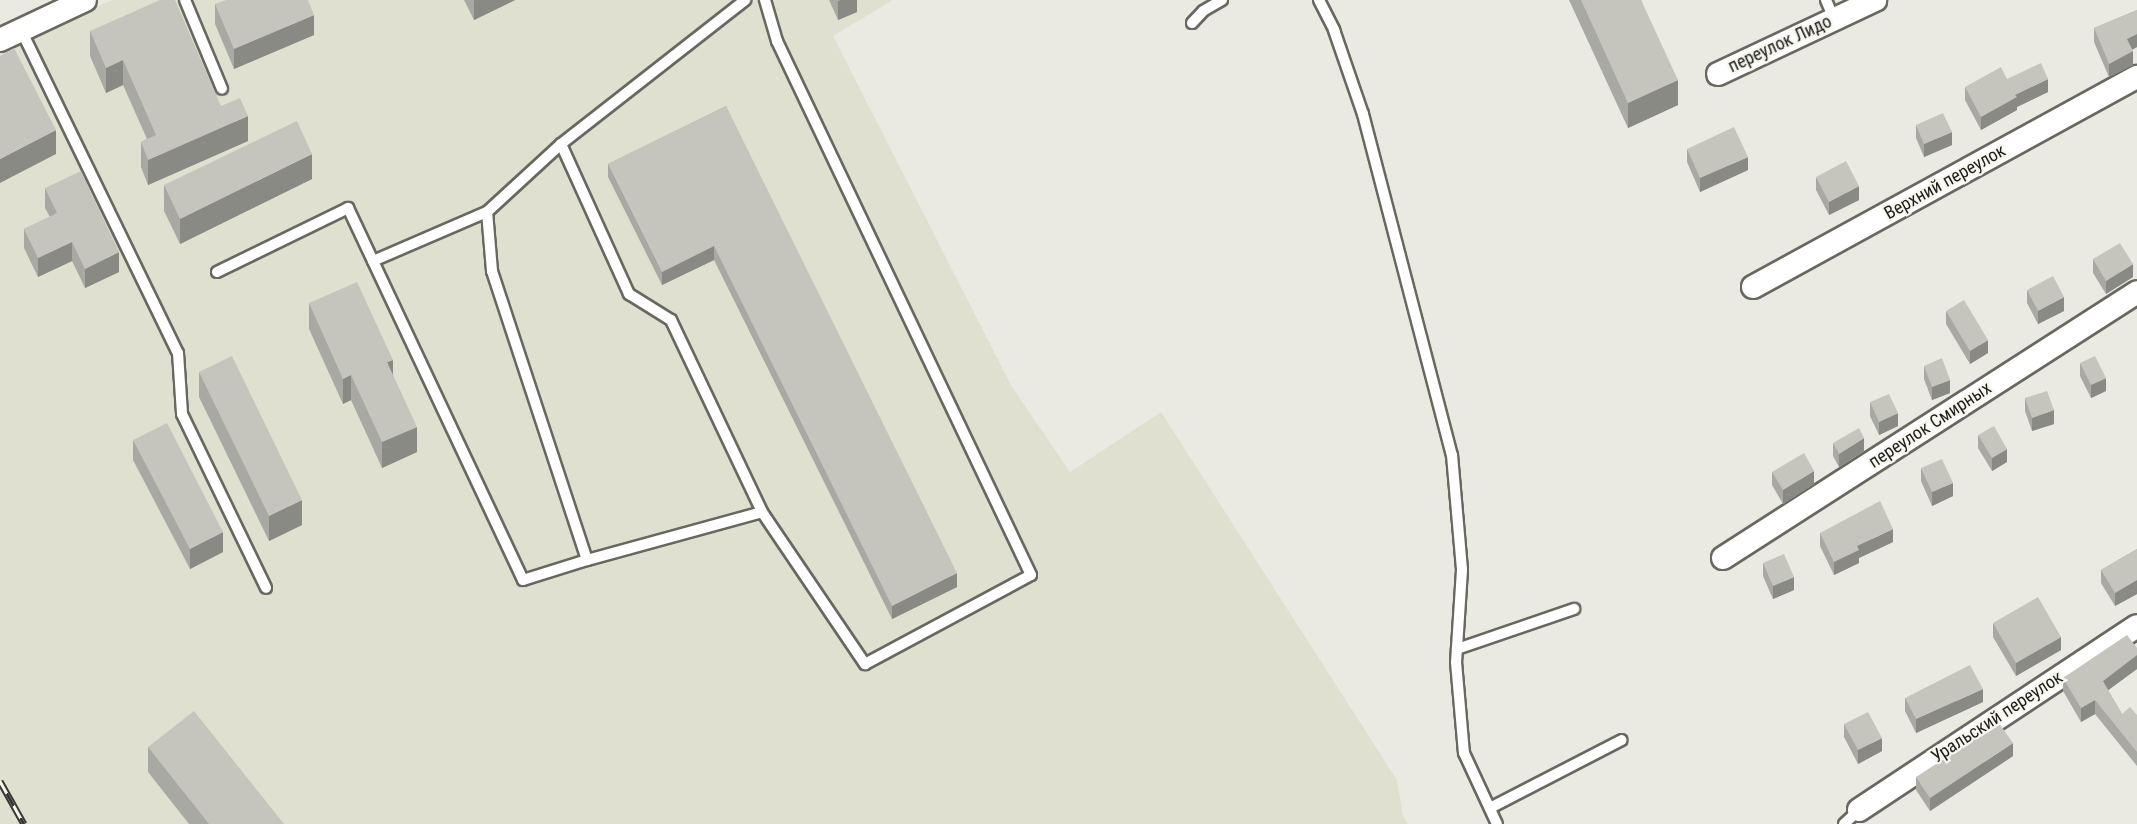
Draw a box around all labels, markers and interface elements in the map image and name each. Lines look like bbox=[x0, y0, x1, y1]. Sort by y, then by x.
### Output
street label: переулок Лидо bbox=[1725, 11, 1835, 77]
street label: Верхний переулок bbox=[1881, 140, 2009, 224]
street label: переулок Смирных bbox=[1865, 377, 1995, 473]
street label: Уральский переулок bbox=[1927, 666, 2067, 768]

